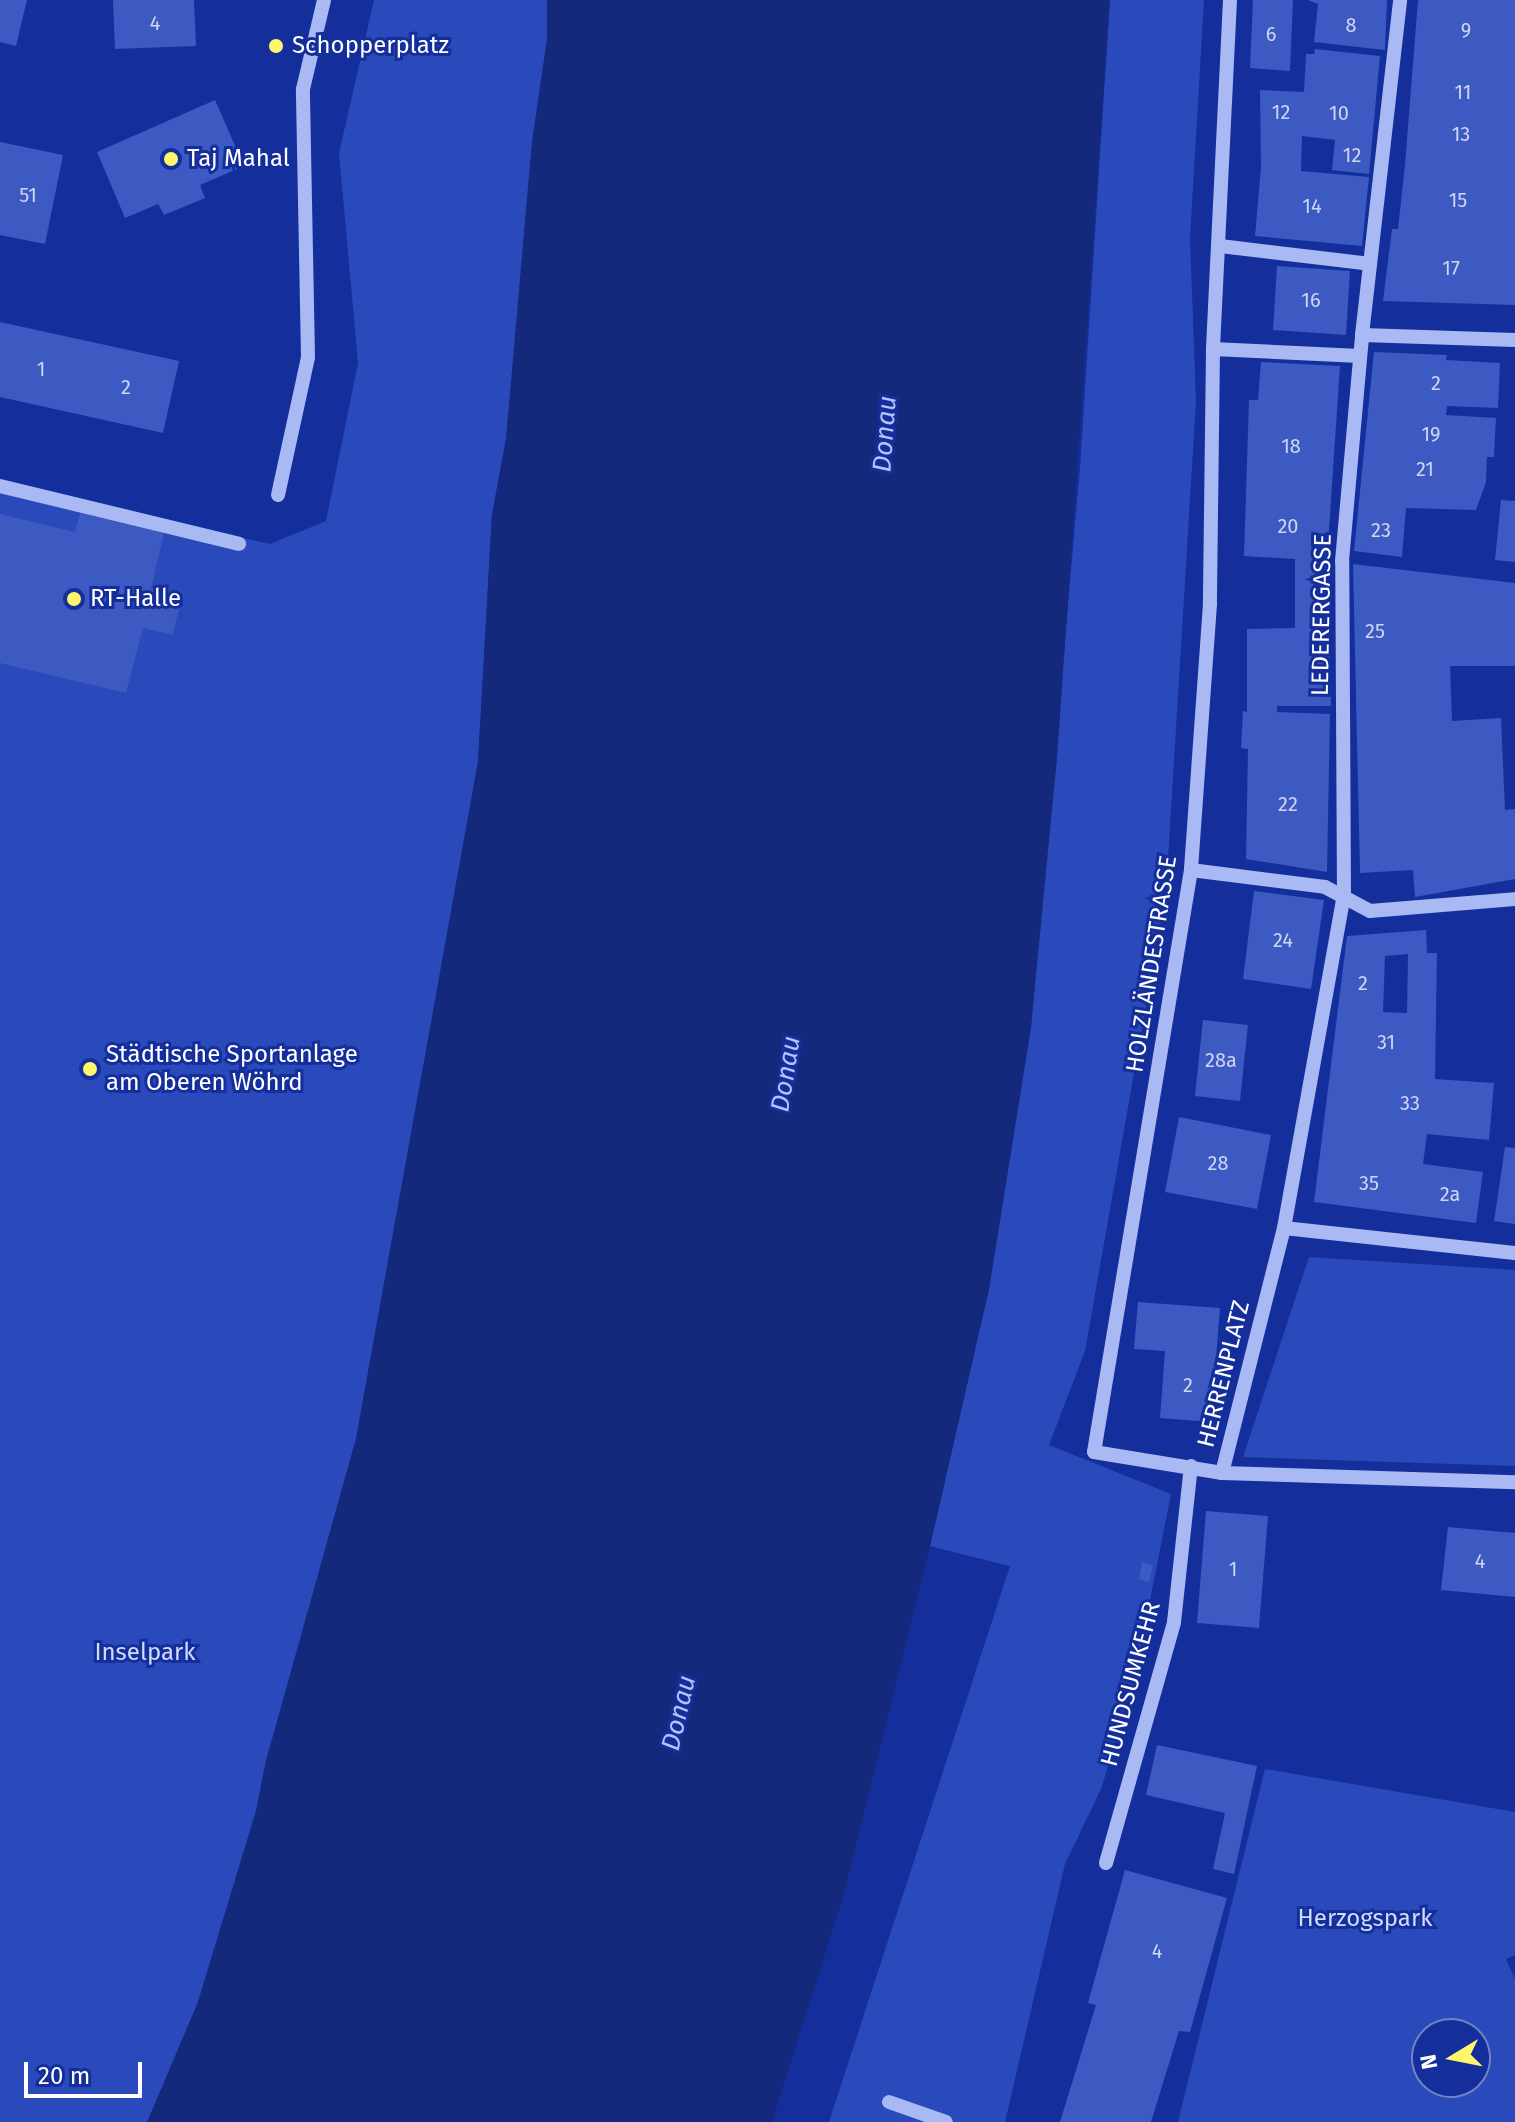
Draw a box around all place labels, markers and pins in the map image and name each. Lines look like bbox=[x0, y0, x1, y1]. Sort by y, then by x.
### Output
place label: Schopperplatz bbox=[292, 32, 449, 60]
marker: Schopperplatz bbox=[267, 37, 285, 55]
place label: Taj Mahal bbox=[187, 145, 290, 173]
marker: Taj Mahal bbox=[162, 150, 180, 168]
place label: RT-Halle bbox=[90, 585, 181, 613]
marker: RT-Halle bbox=[65, 590, 83, 608]
place label: Städtische Sportanlage am Oberen Wöhrd bbox=[106, 1041, 358, 1097]
marker: Städtische Sportanlage am Oberen Wöhrd bbox=[81, 1060, 99, 1078]

